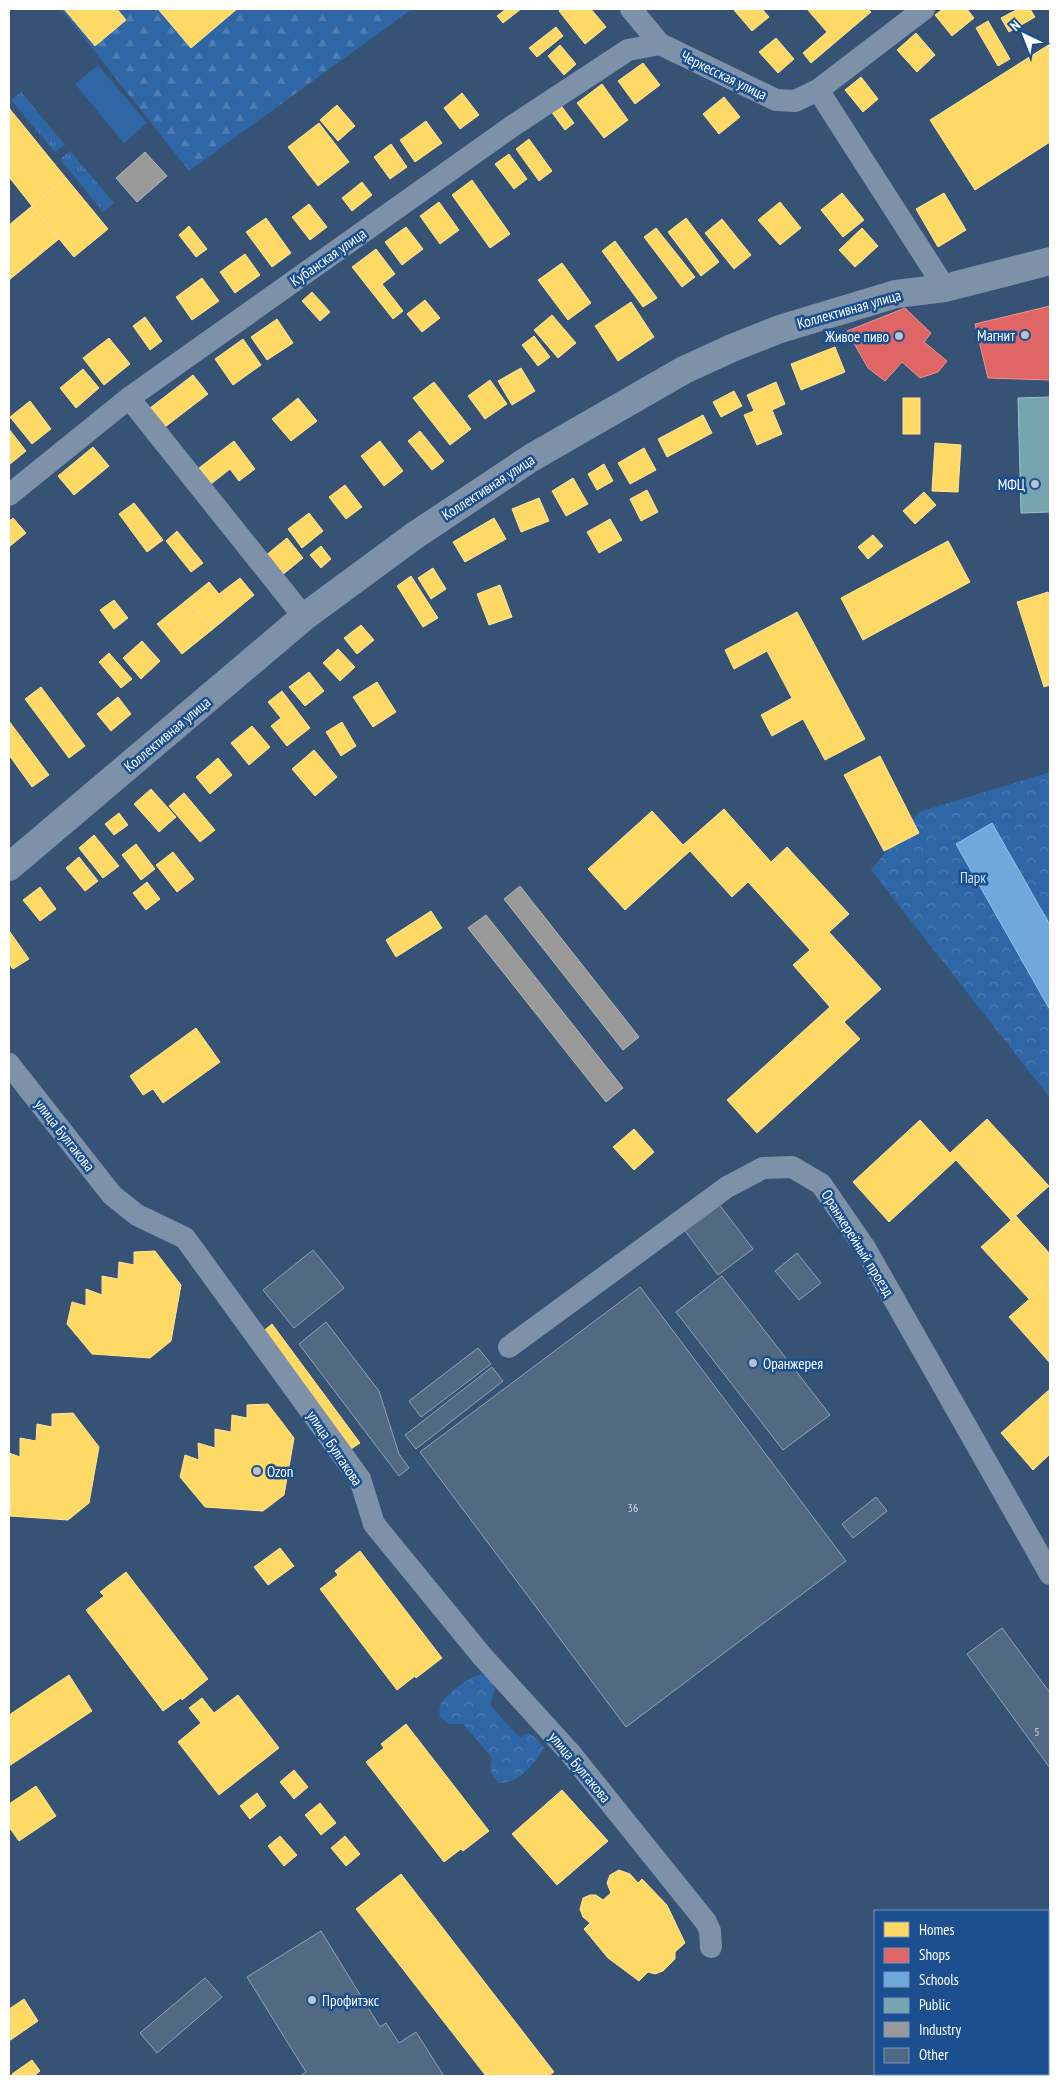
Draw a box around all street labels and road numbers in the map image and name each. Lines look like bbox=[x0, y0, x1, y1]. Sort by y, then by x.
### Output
street label: Черкесская улица bbox=[678, 46, 770, 104]
street label: Кубанская улица bbox=[286, 224, 370, 290]
street label: Коллективная улица bbox=[795, 285, 903, 333]
street label: Коллективная улица bbox=[438, 450, 538, 524]
street label: Коллективная улица bbox=[120, 692, 214, 776]
street label: улица Булгакова bbox=[31, 1095, 99, 1175]
street label: Оранжерейный проезд bbox=[817, 1186, 899, 1300]
street label: улица Булгакова bbox=[303, 1407, 367, 1489]
street label: улица Булгакова bbox=[545, 1728, 615, 1806]

